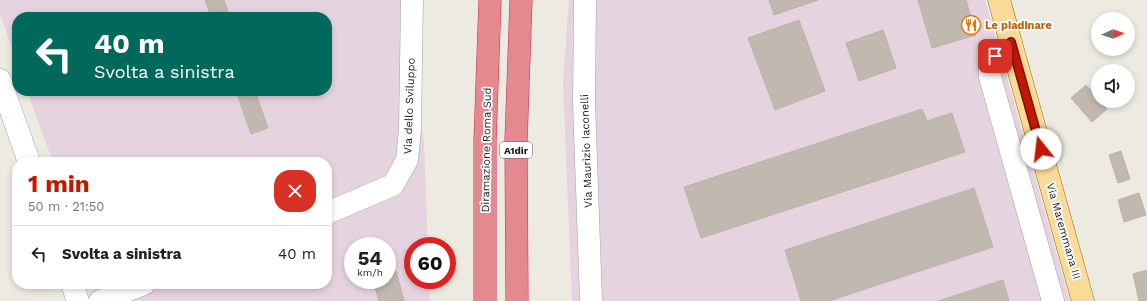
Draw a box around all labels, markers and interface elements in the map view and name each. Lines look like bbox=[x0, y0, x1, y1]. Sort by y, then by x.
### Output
north arrow bbox=[1091, 12, 1135, 56]
map controls bbox=[1091, 12, 1135, 108]
restaurant icon: Le piadinare bbox=[960, 14, 982, 36]
place label: Le piadinare bbox=[985, 19, 1052, 32]
text: 40 m bbox=[94, 27, 164, 60]
icon: left bbox=[28, 28, 80, 80]
pin bbox=[978, 39, 1012, 73]
icon: arrive bbox=[984, 45, 1006, 67]
street label: Via dello Sviluppo bbox=[401, 58, 418, 154]
text: Svolta a sinistra bbox=[94, 61, 235, 82]
button: sound bbox=[1091, 64, 1135, 108]
street label: Diramazione Roma Sud bbox=[479, 87, 494, 213]
street label: Via Maurizio Iaconelli bbox=[578, 94, 595, 208]
position arrow bbox=[1020, 128, 1062, 170]
road number: A1dir bbox=[500, 142, 532, 158]
text: 1 min bbox=[28, 170, 90, 198]
button: close bbox=[274, 170, 316, 212]
street label: Via Maremmana III bbox=[1044, 182, 1083, 281]
text: 50 m · 21:50 bbox=[28, 199, 104, 214]
speed limit sign: 60 bbox=[404, 237, 456, 289]
icon: left bbox=[28, 243, 50, 265]
text: Svolta a sinistra bbox=[62, 245, 182, 263]
text: 40 m bbox=[278, 245, 316, 263]
text: 54 bbox=[358, 246, 382, 270]
text: km/h bbox=[357, 267, 383, 278]

